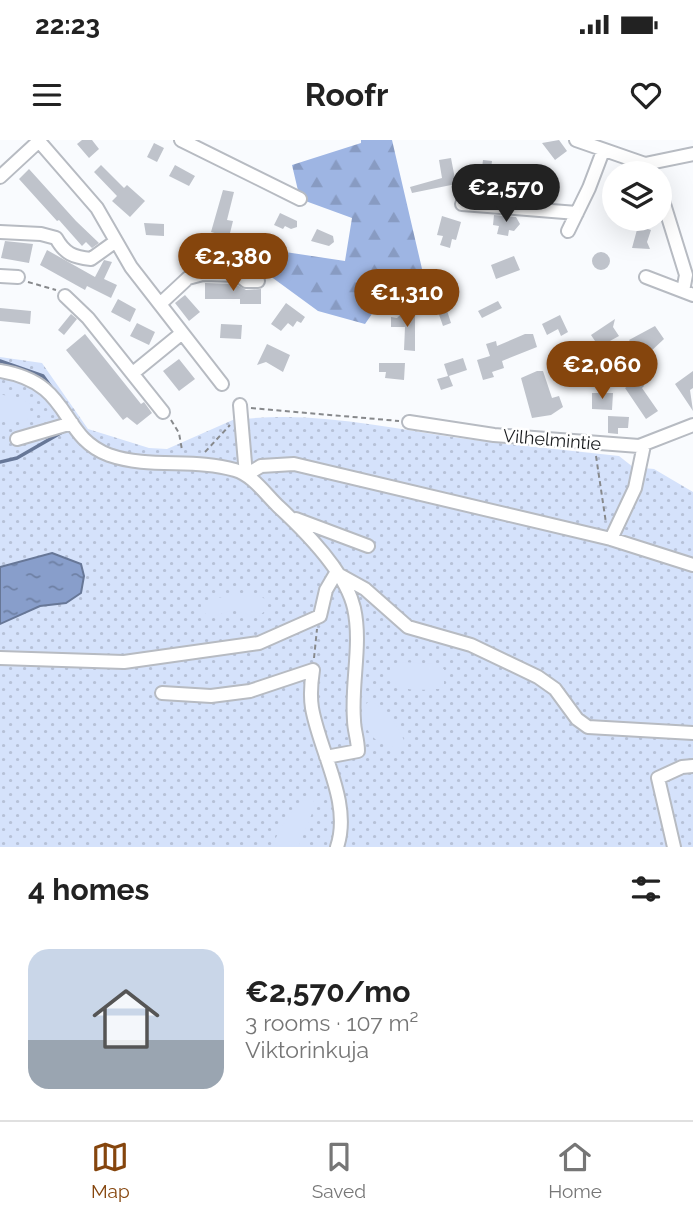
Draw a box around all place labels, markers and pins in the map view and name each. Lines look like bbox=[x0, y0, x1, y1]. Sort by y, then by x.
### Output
pin: €2,570 bbox=[449, 164, 563, 224]
pin: €2,380 bbox=[176, 234, 290, 293]
pin: €1,310 bbox=[350, 270, 464, 329]
pin: €2,060 bbox=[545, 342, 659, 401]

